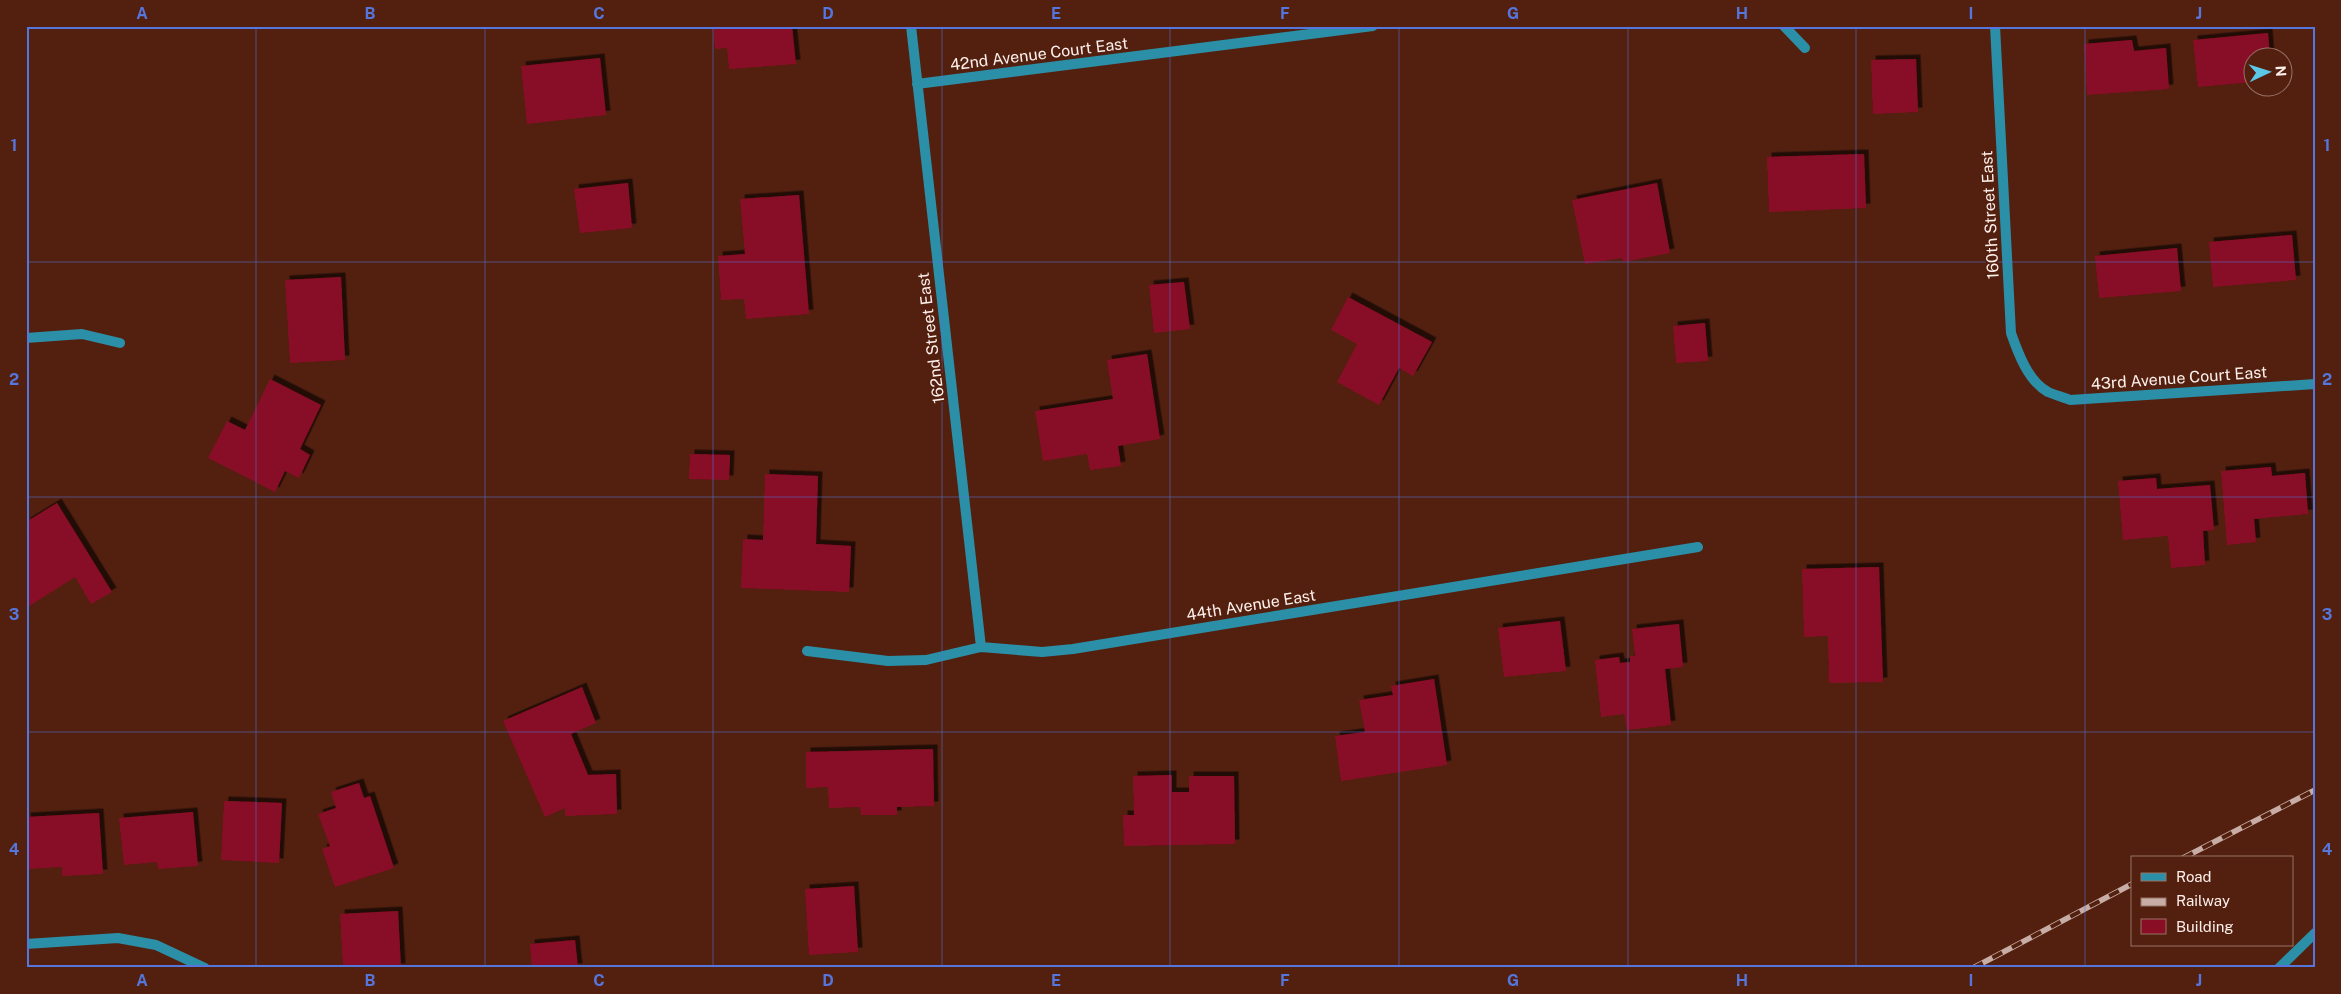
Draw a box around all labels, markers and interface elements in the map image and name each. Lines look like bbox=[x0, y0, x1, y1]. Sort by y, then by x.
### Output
text: A bbox=[136, 4, 148, 23]
text: B bbox=[365, 4, 376, 23]
text: C bbox=[593, 4, 605, 23]
text: D bbox=[822, 4, 834, 23]
text: E bbox=[1051, 4, 1061, 23]
text: F bbox=[1280, 4, 1290, 23]
text: G bbox=[1507, 4, 1519, 23]
text: H bbox=[1736, 4, 1748, 23]
text: I bbox=[1969, 4, 1973, 23]
text: J bbox=[2196, 4, 2202, 23]
street label: 42nd Avenue Court East bbox=[949, 34, 1129, 74]
north arrow bbox=[2244, 48, 2294, 98]
text: N bbox=[2273, 65, 2289, 77]
text: 1 bbox=[11, 136, 17, 155]
text: 1 bbox=[2324, 136, 2330, 155]
street label: 160th Street East bbox=[1977, 150, 2003, 280]
street label: 162nd Street East bbox=[914, 271, 948, 405]
street label: 43rd Avenue Court East bbox=[2090, 362, 2268, 394]
text: 2 bbox=[9, 370, 19, 389]
text: 2 bbox=[2322, 370, 2332, 389]
street label: 44th Avenue East bbox=[1185, 585, 1317, 625]
text: 3 bbox=[9, 605, 19, 624]
text: 3 bbox=[2322, 605, 2332, 624]
text: 4 bbox=[9, 840, 20, 859]
text: 4 bbox=[2322, 840, 2333, 859]
legend bbox=[2131, 856, 2294, 946]
text: Road bbox=[2176, 868, 2212, 885]
text: Railway bbox=[2176, 892, 2230, 909]
text: Building bbox=[2176, 918, 2234, 935]
text: A bbox=[136, 971, 148, 990]
text: B bbox=[365, 971, 376, 990]
text: C bbox=[593, 971, 605, 990]
text: D bbox=[822, 971, 834, 990]
text: E bbox=[1051, 971, 1061, 990]
text: F bbox=[1280, 971, 1290, 990]
text: G bbox=[1507, 971, 1519, 990]
text: H bbox=[1736, 971, 1748, 990]
text: I bbox=[1969, 971, 1973, 990]
text: J bbox=[2196, 971, 2202, 990]

